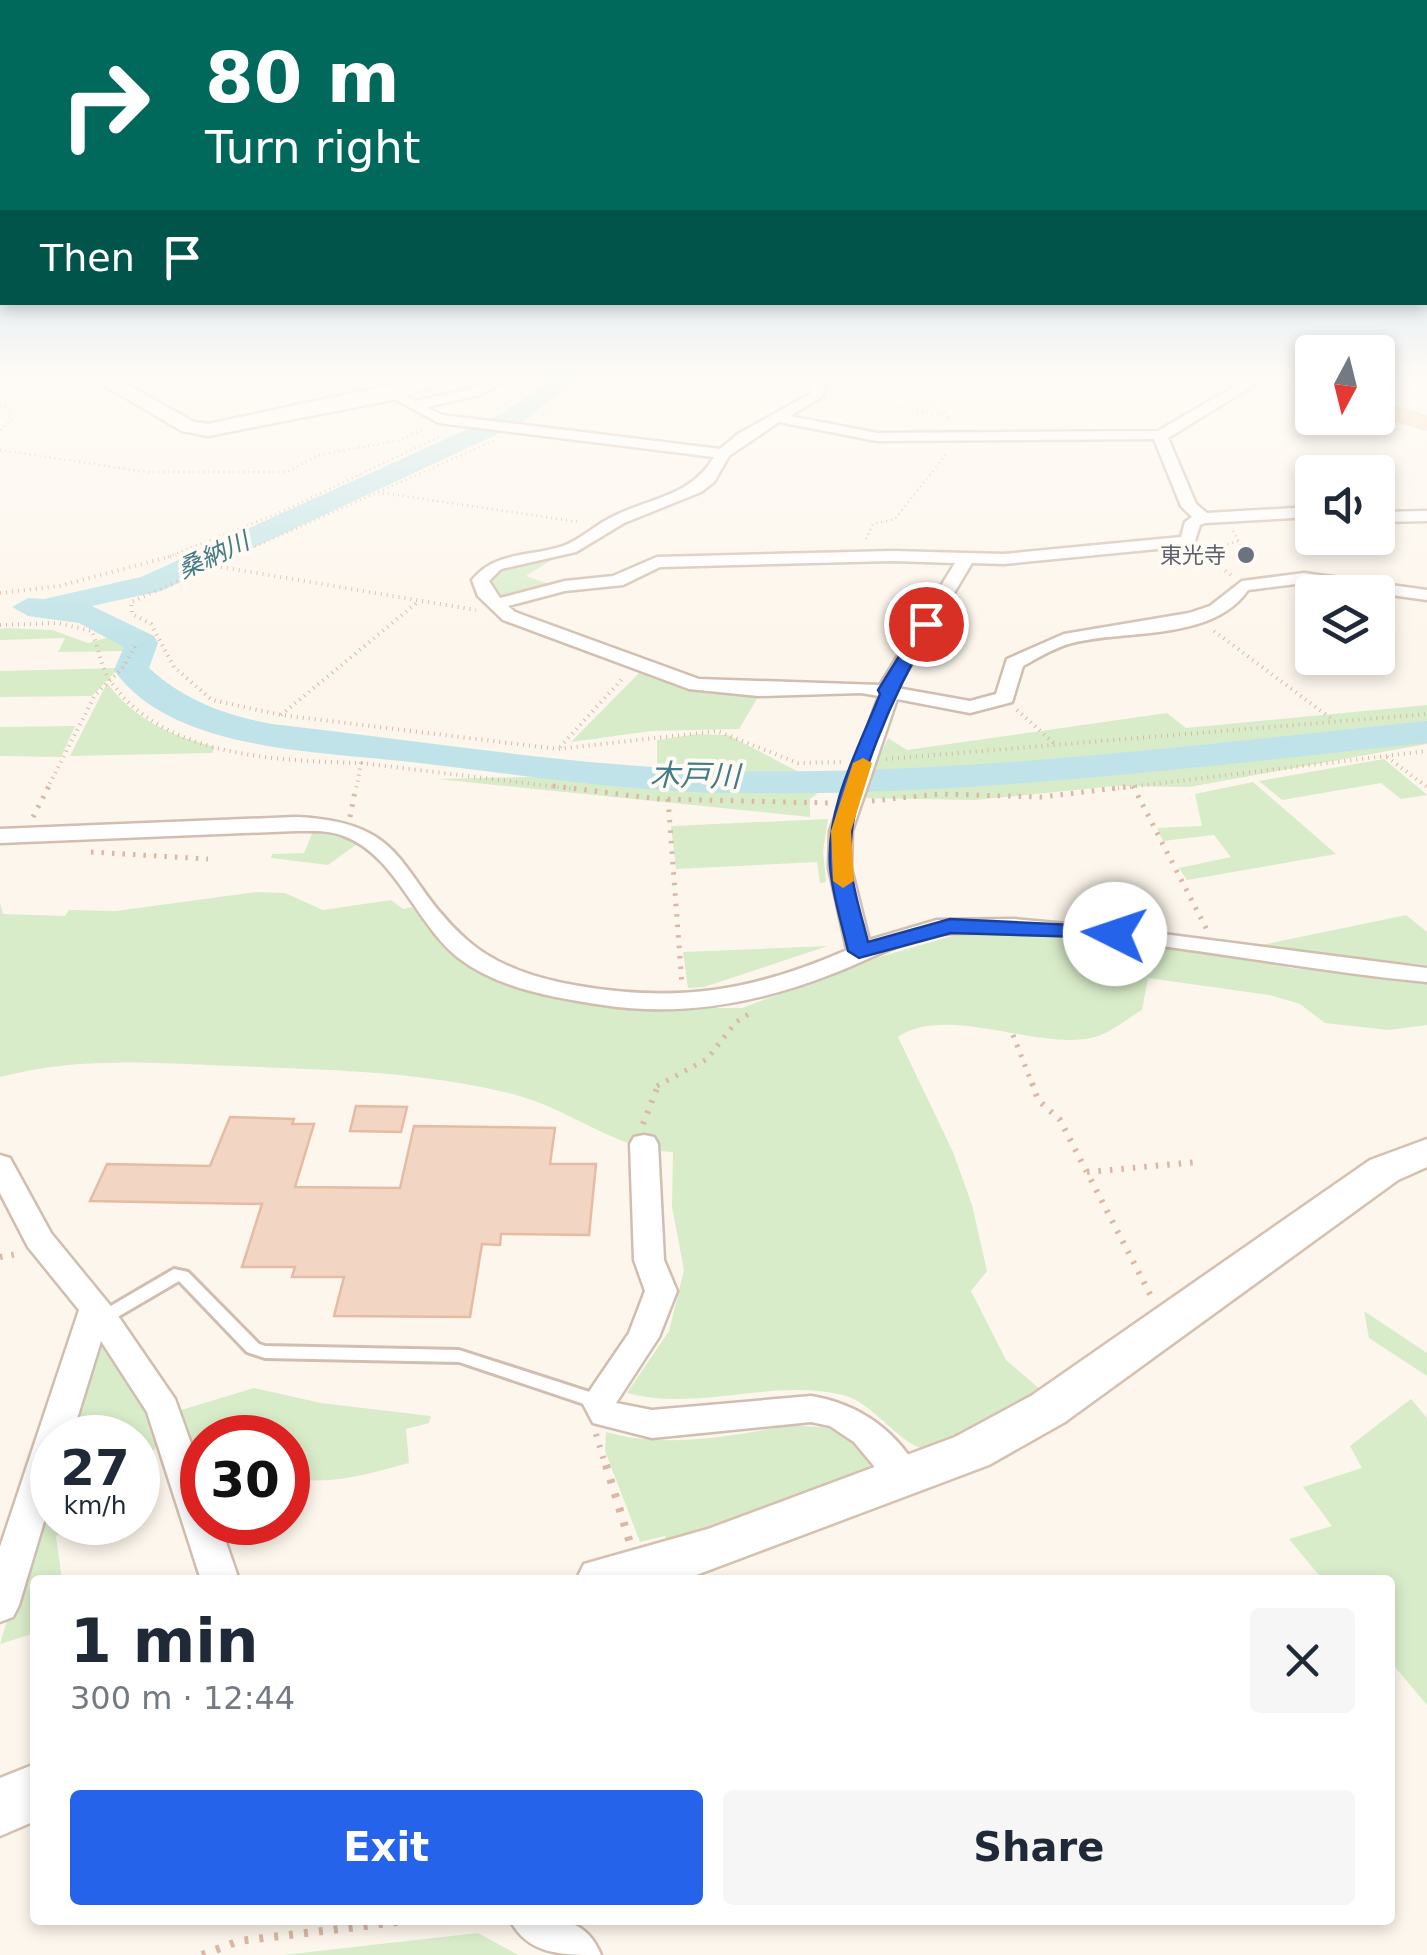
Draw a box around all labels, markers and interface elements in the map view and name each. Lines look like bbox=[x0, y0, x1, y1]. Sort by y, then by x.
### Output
text: 80 m bbox=[205, 37, 400, 119]
icon: right bbox=[40, 40, 170, 170]
text: Turn right bbox=[205, 121, 420, 174]
icon: arrive bbox=[155, 230, 210, 285]
text: Then bbox=[40, 236, 135, 280]
north arrow bbox=[1295, 335, 1395, 435]
map controls bbox=[1295, 335, 1395, 675]
button: sound bbox=[1295, 455, 1395, 555]
water label: 桑納川 bbox=[173, 525, 256, 584]
place label: 東光寺 bbox=[1160, 543, 1226, 568]
marker: 東光寺 bbox=[1235, 544, 1257, 566]
button: layers bbox=[1295, 575, 1395, 675]
pin bbox=[884, 582, 969, 667]
icon: arrive bbox=[899, 597, 954, 652]
water label: 木戸川 bbox=[650, 757, 743, 794]
position arrow bbox=[1063, 882, 1167, 986]
speed limit sign: 30 bbox=[180, 1415, 310, 1545]
text: 27 bbox=[60, 1439, 130, 1497]
text: km/h bbox=[63, 1491, 127, 1520]
text: 1 min bbox=[70, 1606, 258, 1676]
button: close bbox=[1250, 1608, 1355, 1713]
text: 300 m · 12:44 bbox=[70, 1679, 295, 1717]
button: Exit bbox=[70, 1790, 703, 1905]
button: Share bbox=[723, 1790, 1355, 1905]

